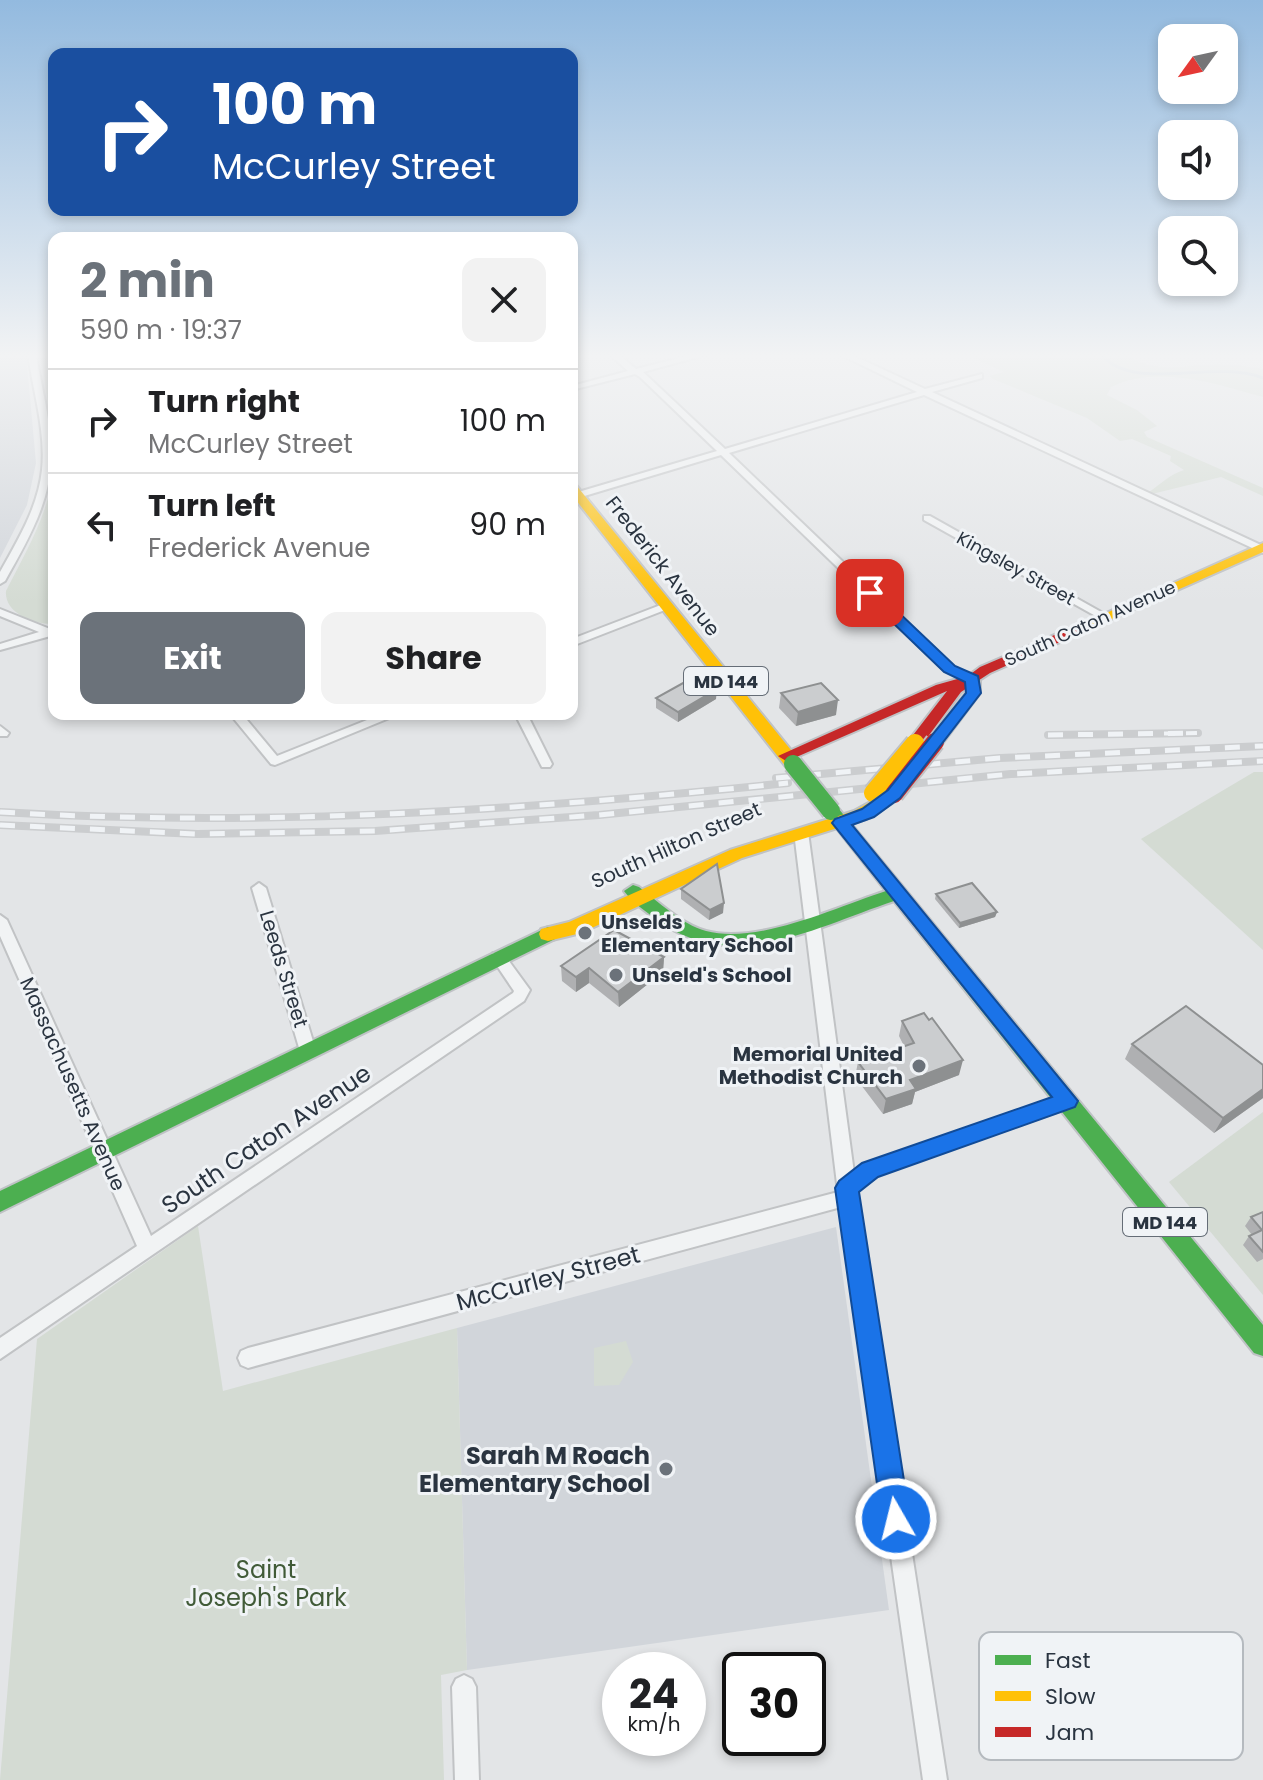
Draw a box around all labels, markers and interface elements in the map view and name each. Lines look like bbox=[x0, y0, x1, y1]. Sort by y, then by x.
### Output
north arrow bbox=[1158, 24, 1238, 104]
map controls bbox=[1158, 24, 1238, 296]
text: 100 m bbox=[212, 65, 377, 144]
icon: right bbox=[80, 80, 184, 184]
button: sound bbox=[1158, 120, 1238, 200]
text: McCurley Street bbox=[212, 141, 496, 192]
button: search bbox=[1158, 216, 1238, 296]
text: 2 min bbox=[80, 247, 215, 314]
button: close bbox=[462, 258, 546, 342]
text: 590 m · 19:37 bbox=[80, 312, 242, 348]
text: Turn right bbox=[148, 380, 300, 423]
icon: right bbox=[80, 399, 124, 443]
text: 100 m bbox=[460, 399, 546, 442]
text: McCurley Street bbox=[148, 426, 353, 462]
text: Turn left bbox=[148, 484, 276, 527]
street label: Frederick Avenue bbox=[599, 490, 727, 642]
icon: left bbox=[80, 503, 124, 547]
text: 90 m bbox=[469, 503, 546, 546]
street label: Kingsley Street bbox=[952, 525, 1080, 611]
text: Frederick Avenue bbox=[148, 530, 370, 566]
pin bbox=[836, 559, 904, 627]
icon: arrive bbox=[848, 571, 892, 615]
street label: South Caton Avenue bbox=[1001, 574, 1179, 672]
button: Exit bbox=[80, 612, 305, 704]
button: Share bbox=[321, 612, 546, 704]
road number: MD 144 bbox=[684, 667, 768, 695]
street label: South Hilton Street bbox=[587, 795, 765, 895]
street label: Leeds Street bbox=[253, 907, 315, 1031]
place label: Unselds Elementary School bbox=[601, 908, 793, 959]
marker: Unselds Elementary School bbox=[576, 924, 594, 942]
place label: Unseld's School bbox=[632, 961, 792, 989]
marker: Unseld's School bbox=[607, 966, 625, 984]
street label: Massachusetts Avenue bbox=[13, 973, 133, 1195]
place label: Memorial United Methodist Church bbox=[719, 1040, 903, 1091]
street label: South Caton Avenue bbox=[155, 1057, 377, 1221]
marker: Memorial United Methodist Church bbox=[910, 1057, 928, 1075]
road number: MD 144 bbox=[1123, 1208, 1207, 1236]
street label: McCurley Street bbox=[452, 1238, 644, 1318]
place label: Sarah M Roach Elementary School bbox=[419, 1439, 650, 1500]
marker: Sarah M Roach Elementary School bbox=[657, 1460, 675, 1478]
position arrow bbox=[854, 1477, 938, 1561]
park label: Saint Joseph's Park bbox=[185, 1553, 347, 1614]
legend bbox=[979, 1632, 1243, 1760]
text: Fast bbox=[1045, 1645, 1090, 1676]
speed limit sign: 30 bbox=[722, 1652, 826, 1756]
text: 24 bbox=[629, 1666, 679, 1722]
text: Slow bbox=[1045, 1681, 1095, 1712]
text: km/h bbox=[627, 1710, 681, 1738]
text: Jam bbox=[1045, 1717, 1094, 1748]

